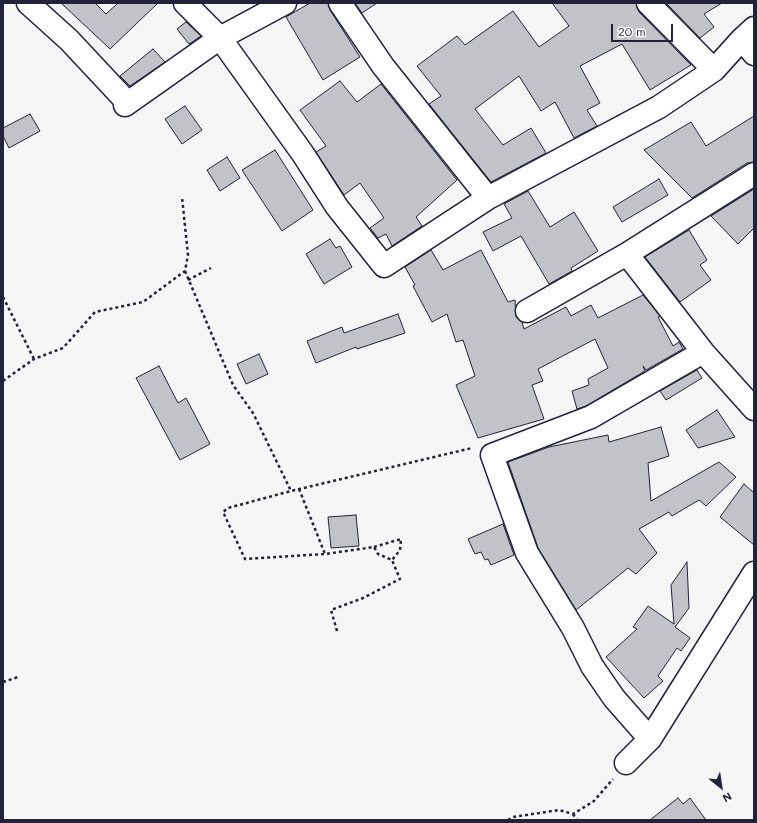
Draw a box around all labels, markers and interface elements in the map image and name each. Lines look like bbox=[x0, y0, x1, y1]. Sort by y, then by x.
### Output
scale bar bbox=[613, 16, 675, 42]
text: 20 m bbox=[618, 23, 646, 39]
north arrow bbox=[701, 767, 741, 807]
text: N bbox=[720, 789, 735, 806]

